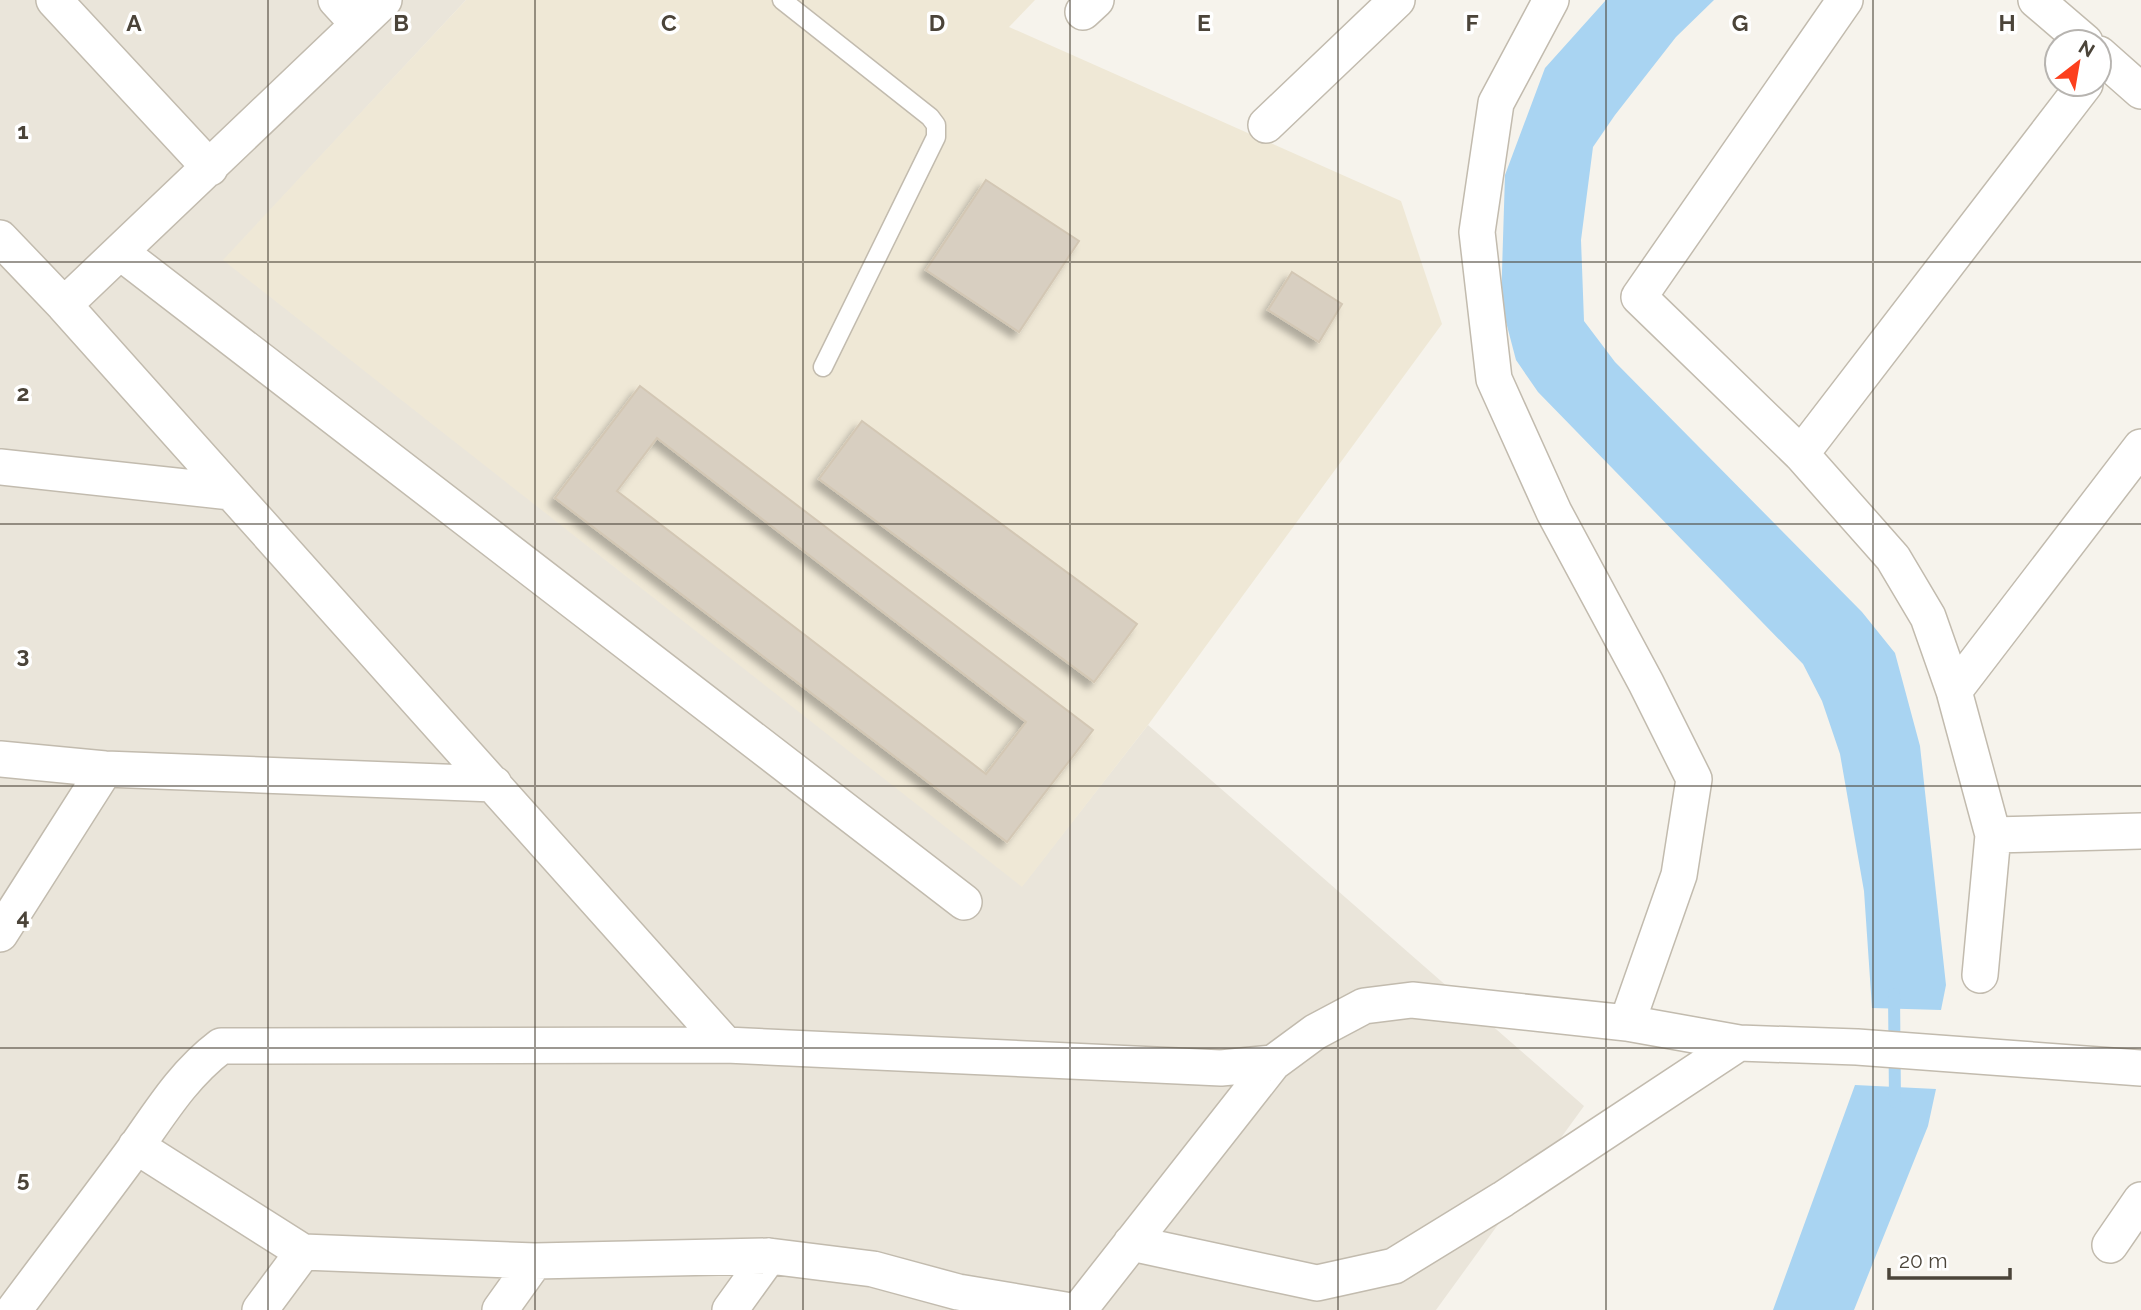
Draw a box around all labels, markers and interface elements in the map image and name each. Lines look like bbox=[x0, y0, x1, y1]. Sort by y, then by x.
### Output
text: A bbox=[126, 9, 142, 36]
text: B bbox=[393, 9, 409, 36]
text: C bbox=[661, 9, 677, 36]
text: D bbox=[929, 9, 945, 36]
text: E bbox=[1197, 9, 1211, 36]
text: F bbox=[1465, 9, 1479, 36]
text: G bbox=[1732, 9, 1748, 36]
text: H bbox=[1998, 9, 2016, 36]
north arrow bbox=[2043, 28, 2113, 98]
text: N bbox=[2075, 35, 2099, 62]
text: 1 bbox=[17, 117, 29, 144]
text: 2 bbox=[17, 379, 29, 406]
text: 3 bbox=[17, 641, 29, 668]
text: 4 bbox=[16, 903, 30, 930]
text: 5 bbox=[17, 1165, 30, 1192]
scale bar bbox=[1889, 1236, 2010, 1280]
text: 20 m bbox=[1899, 1248, 1947, 1273]

